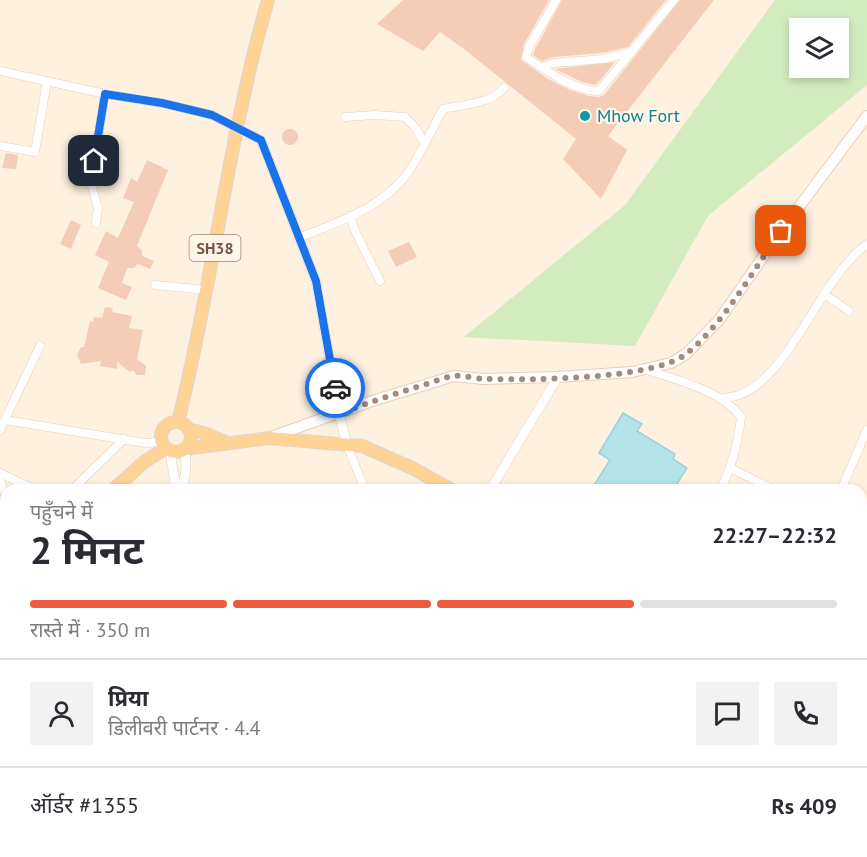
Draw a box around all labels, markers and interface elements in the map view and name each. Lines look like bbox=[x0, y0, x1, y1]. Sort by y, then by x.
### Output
map controls bbox=[789, 18, 849, 78]
button: layers bbox=[789, 18, 849, 78]
place label: Mhow Fort bbox=[597, 104, 680, 127]
marker: Mhow Fort bbox=[578, 109, 592, 123]
pin bbox=[68, 135, 119, 186]
icon: home bbox=[77, 144, 110, 177]
pin bbox=[755, 205, 806, 256]
icon: bag bbox=[764, 214, 797, 247]
road number: SH38 bbox=[190, 235, 240, 261]
courier bbox=[305, 358, 365, 418]
icon: car bbox=[319, 372, 352, 405]
text: पहुँचने में bbox=[30, 499, 93, 525]
text: 22:27–22:32 bbox=[712, 521, 837, 549]
text: 2 मिनट bbox=[30, 524, 144, 575]
text: रास्ते में · 350 m bbox=[30, 617, 150, 643]
button: person bbox=[30, 682, 93, 745]
button: chat bbox=[696, 682, 759, 745]
button: phone bbox=[774, 682, 837, 745]
text: प्रिया bbox=[108, 684, 148, 712]
text: डिलीवरी पार्टनर · 4.4 bbox=[108, 715, 260, 741]
text: ऑर्डर #1355 bbox=[30, 791, 139, 819]
text: Rs 409 bbox=[771, 792, 837, 820]

